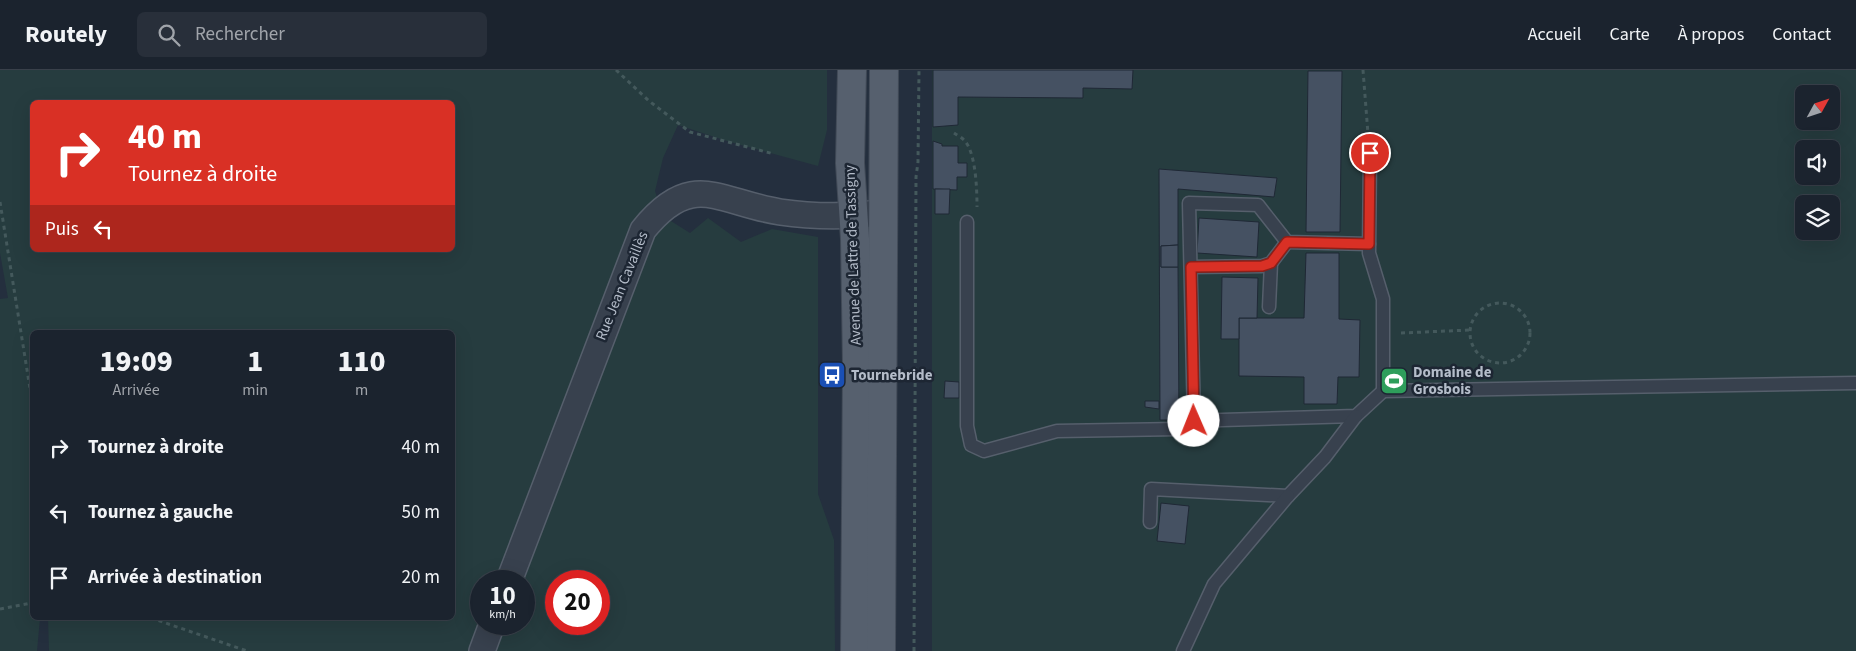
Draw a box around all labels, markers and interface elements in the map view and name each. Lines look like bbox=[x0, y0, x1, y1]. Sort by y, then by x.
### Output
search box bbox=[137, 12, 487, 57]
text: Routely bbox=[25, 17, 107, 52]
icon: search bbox=[155, 21, 183, 49]
text: Rechercher bbox=[195, 21, 285, 48]
text: Accueil bbox=[1528, 22, 1581, 47]
text: Carte bbox=[1609, 22, 1650, 47]
text: À propos bbox=[1678, 22, 1744, 47]
text: Contact bbox=[1772, 22, 1831, 47]
north arrow bbox=[1795, 85, 1840, 130]
map controls bbox=[1795, 85, 1840, 240]
text: 40 m bbox=[128, 112, 202, 162]
icon: right bbox=[45, 120, 110, 185]
pin bbox=[1349, 132, 1391, 174]
icon: arrive bbox=[1356, 139, 1384, 167]
button: sound bbox=[1795, 140, 1840, 185]
text: Tournez à droite bbox=[128, 158, 277, 190]
street label: Avenue de Lattre de Tassigny bbox=[839, 165, 867, 345]
button: layers bbox=[1795, 195, 1840, 240]
icon: left bbox=[89, 215, 117, 243]
text: Puis bbox=[45, 216, 79, 243]
street label: Rue Jean Cavaillès bbox=[591, 228, 653, 344]
text: 19:09 bbox=[99, 340, 173, 383]
text: 1 bbox=[247, 340, 263, 383]
text: 110 bbox=[338, 340, 386, 383]
bus stop icon: Tournebride bbox=[817, 360, 847, 390]
place label: Domaine de Grosbois bbox=[1413, 362, 1492, 400]
place label: Tournebride bbox=[851, 365, 933, 386]
sports icon: Domaine de Grosbois bbox=[1379, 366, 1409, 396]
text: Arrivée bbox=[113, 379, 160, 401]
text: min bbox=[242, 379, 268, 401]
text: m bbox=[355, 379, 368, 401]
position arrow bbox=[1167, 394, 1219, 446]
icon: right bbox=[45, 434, 73, 462]
text: Tournez à droite bbox=[88, 434, 224, 461]
text: 40 m bbox=[402, 434, 440, 461]
icon: left bbox=[45, 499, 73, 527]
text: Tournez à gauche bbox=[88, 499, 233, 526]
text: 50 m bbox=[402, 499, 440, 526]
icon: arrive bbox=[45, 564, 73, 592]
text: Arrivée à destination bbox=[88, 564, 262, 591]
text: 20 m bbox=[402, 564, 440, 591]
speed limit sign: 20 bbox=[545, 570, 610, 635]
text: 10 bbox=[489, 578, 516, 614]
text: km/h bbox=[489, 606, 516, 623]

